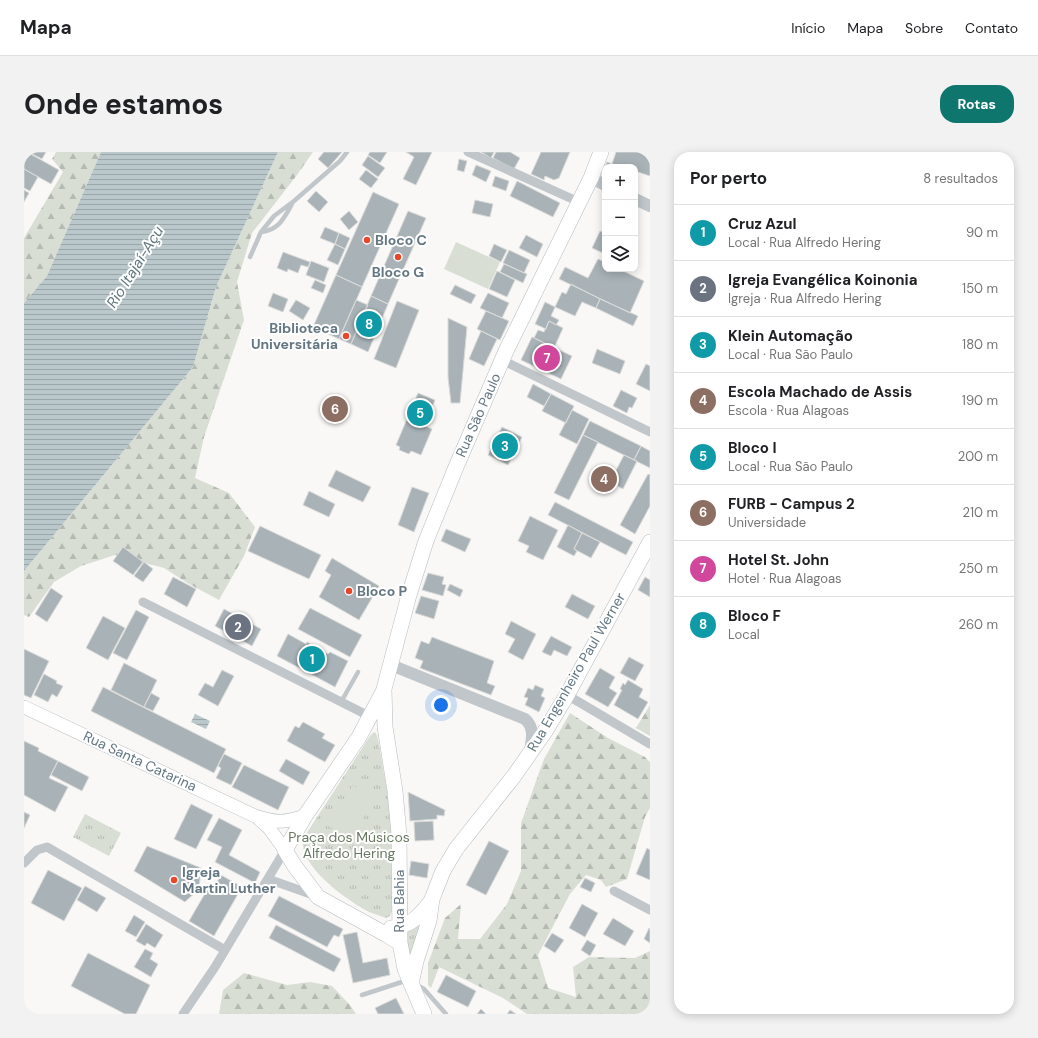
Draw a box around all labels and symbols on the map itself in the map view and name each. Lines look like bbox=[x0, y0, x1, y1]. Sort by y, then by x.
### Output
water label: Rio Itajaí-Açu bbox=[102, 222, 168, 312]
place label: Bloco C bbox=[375, 231, 427, 249]
marker: Bloco C bbox=[362, 235, 372, 245]
marker: Bloco G bbox=[393, 252, 403, 262]
place label: Bloco G bbox=[372, 263, 424, 281]
pin: 8 bbox=[356, 309, 382, 339]
place label: Biblioteca Universitária bbox=[251, 319, 338, 353]
marker: Biblioteca Universitária bbox=[341, 331, 351, 341]
pin: 7 bbox=[534, 343, 560, 373]
street label: Rua São Paulo bbox=[451, 370, 505, 460]
pin: 6 bbox=[322, 394, 348, 424]
pin: 5 bbox=[407, 398, 433, 428]
pin: 3 bbox=[492, 431, 518, 461]
pin: 4 bbox=[591, 464, 617, 494]
place label: Bloco P bbox=[357, 582, 408, 600]
marker: Bloco P bbox=[344, 586, 354, 596]
street label: Rua Engenheiro Paul Werner bbox=[523, 589, 629, 755]
pin: 2 bbox=[225, 612, 251, 642]
pin: 1 bbox=[299, 644, 325, 674]
your location bbox=[431, 695, 451, 715]
street label: Rua Santa Catarina bbox=[80, 727, 200, 795]
park label: Praça dos Músicos Alfredo Hering bbox=[288, 828, 410, 862]
place label: Igreja Martin Luther bbox=[182, 863, 276, 897]
street label: Rua Bahia bbox=[390, 870, 408, 932]
marker: Igreja Martin Luther bbox=[169, 875, 179, 885]

